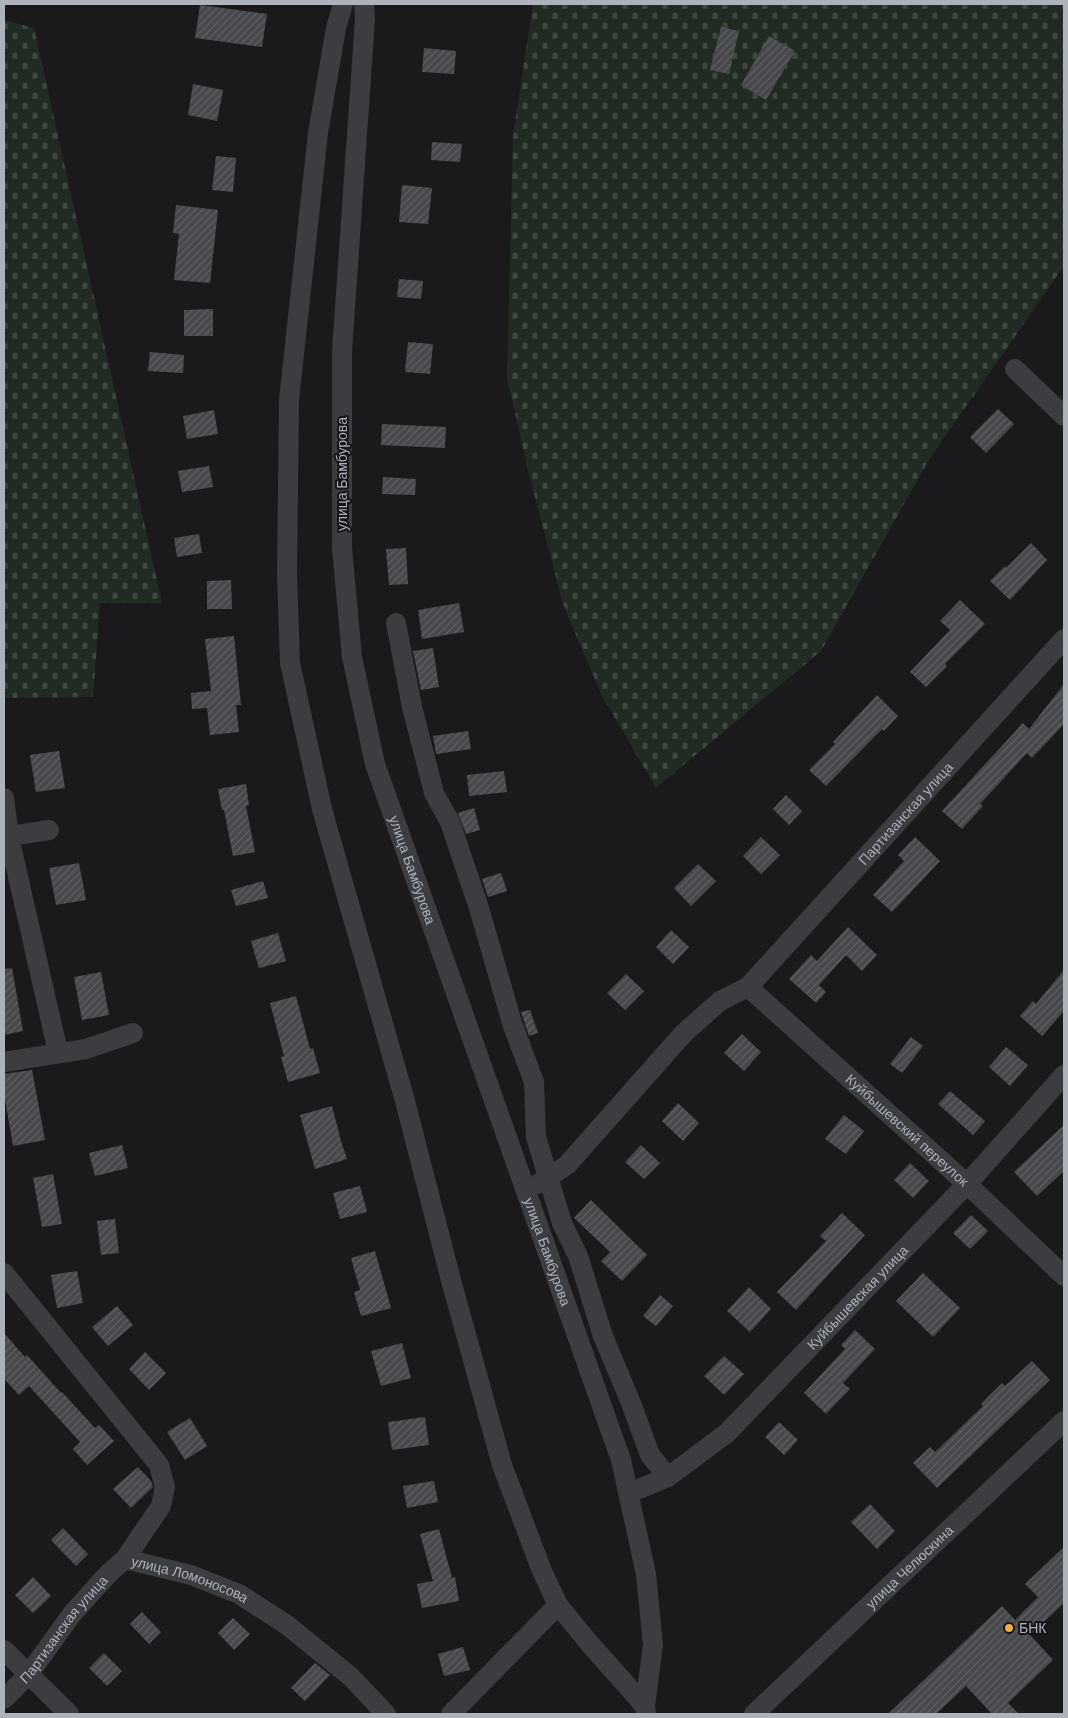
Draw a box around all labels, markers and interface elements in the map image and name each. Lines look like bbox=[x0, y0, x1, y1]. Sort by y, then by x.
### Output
street label: улица Бамбурова bbox=[333, 417, 351, 531]
street label: Партизанская улица bbox=[854, 758, 957, 869]
street label: улица Бамбурова bbox=[385, 813, 440, 927]
street label: Куйбышевский переулок bbox=[842, 1070, 973, 1191]
street label: улица Бамбурова bbox=[520, 1195, 575, 1309]
street label: Куйбышевская улица bbox=[803, 1241, 912, 1354]
street label: улица Челюскина bbox=[862, 1521, 957, 1613]
street label: улица Ломоносова bbox=[130, 1552, 252, 1607]
street label: Партизанская улица bbox=[16, 1571, 112, 1687]
place label: БНК bbox=[1019, 1619, 1047, 1637]
marker: БНК bbox=[1003, 1622, 1015, 1634]

